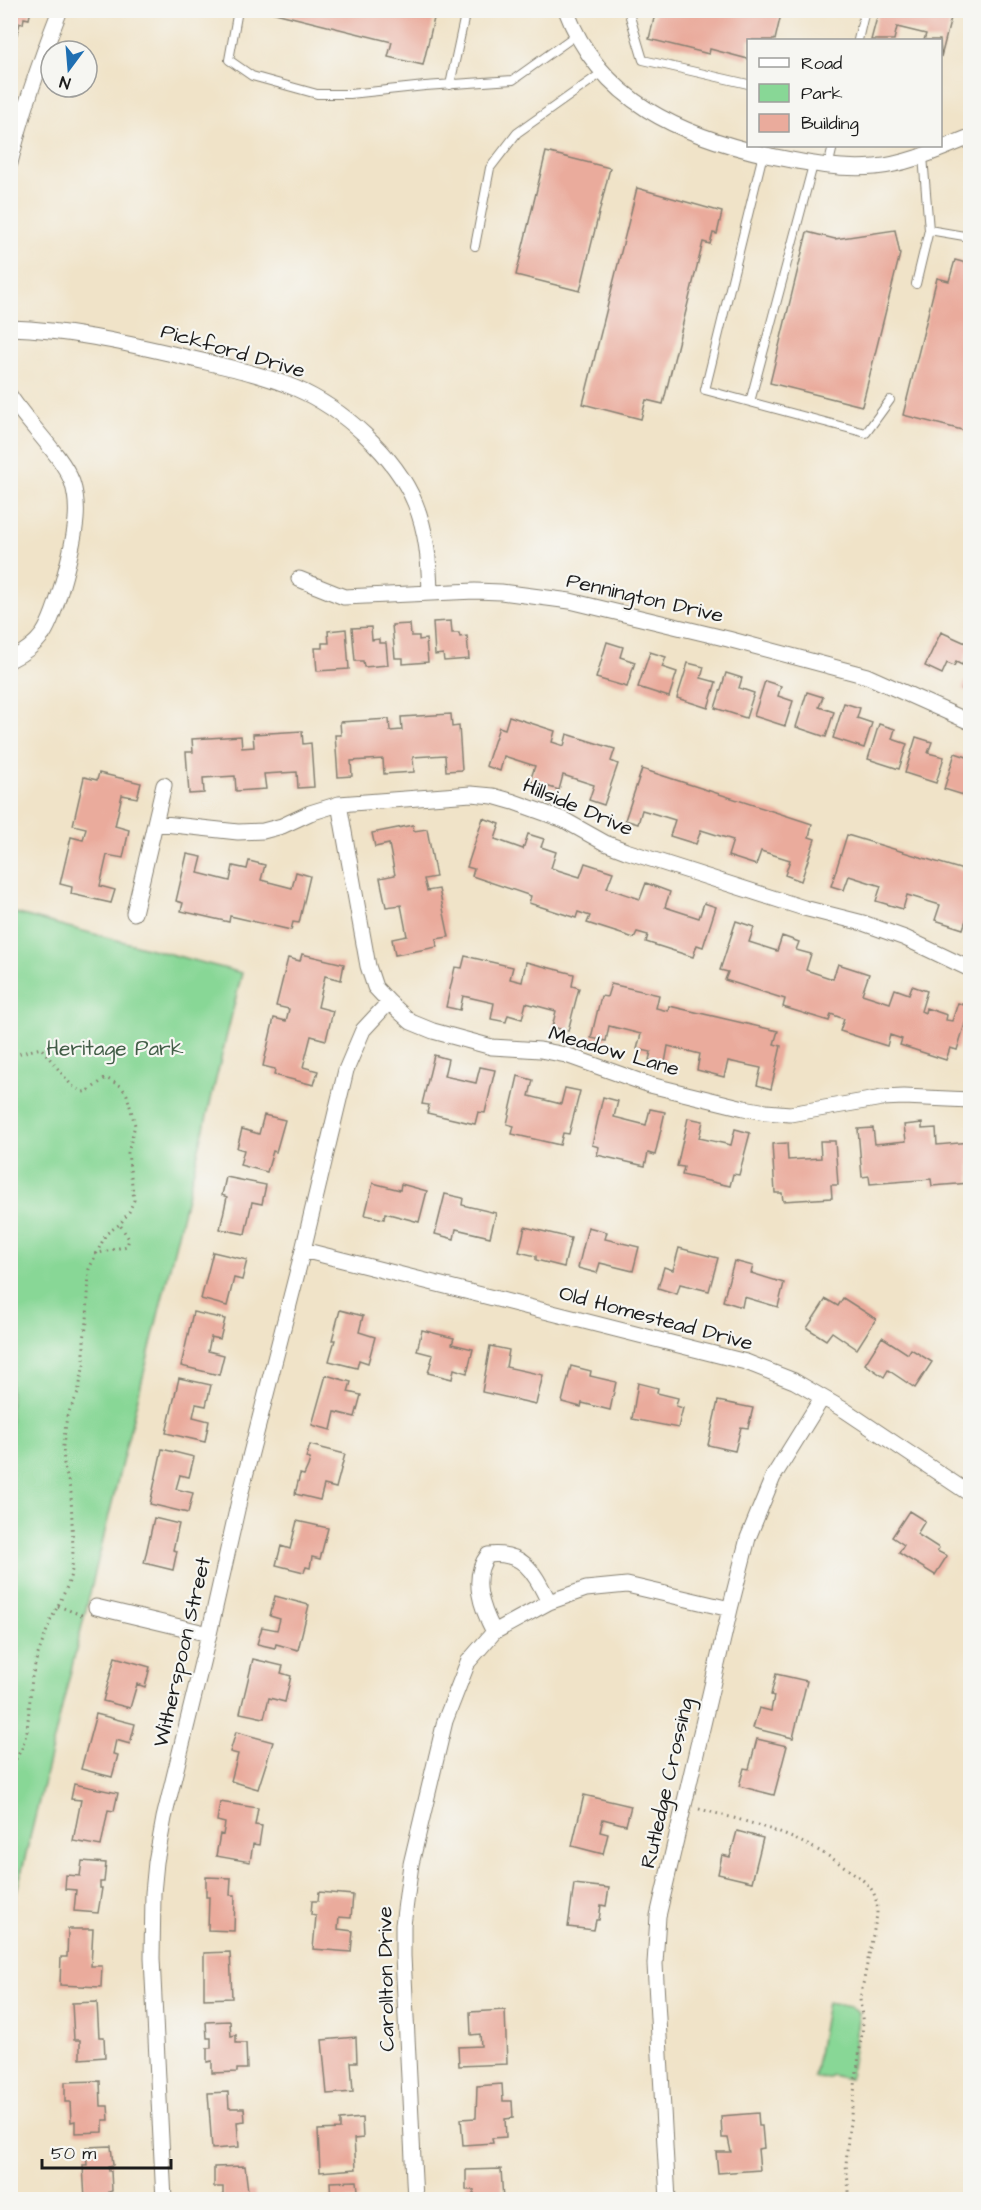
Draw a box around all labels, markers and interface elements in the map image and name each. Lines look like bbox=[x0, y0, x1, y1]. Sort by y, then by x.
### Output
north arrow bbox=[39, 39, 99, 99]
legend bbox=[747, 39, 942, 147]
text: Road bbox=[801, 51, 842, 76]
text: N bbox=[57, 71, 73, 94]
text: Park bbox=[801, 81, 843, 106]
text: Building bbox=[801, 111, 859, 137]
street label: Pickford Drive bbox=[158, 317, 308, 385]
street label: Pennington Drive bbox=[563, 566, 726, 632]
street label: Hillside Drive bbox=[518, 771, 638, 843]
street label: Meadow Lane bbox=[545, 1019, 683, 1083]
park label: Heritage Park bbox=[46, 1034, 184, 1065]
street label: Old Homestead Drive bbox=[556, 1278, 756, 1358]
street label: Witherspoon Street bbox=[146, 1554, 219, 1750]
street label: Rutledge Crossing bbox=[633, 1695, 703, 1871]
street label: Carollton Drive bbox=[370, 1906, 402, 2052]
scale bar bbox=[42, 2132, 171, 2170]
text: 50 m bbox=[51, 2141, 96, 2166]

